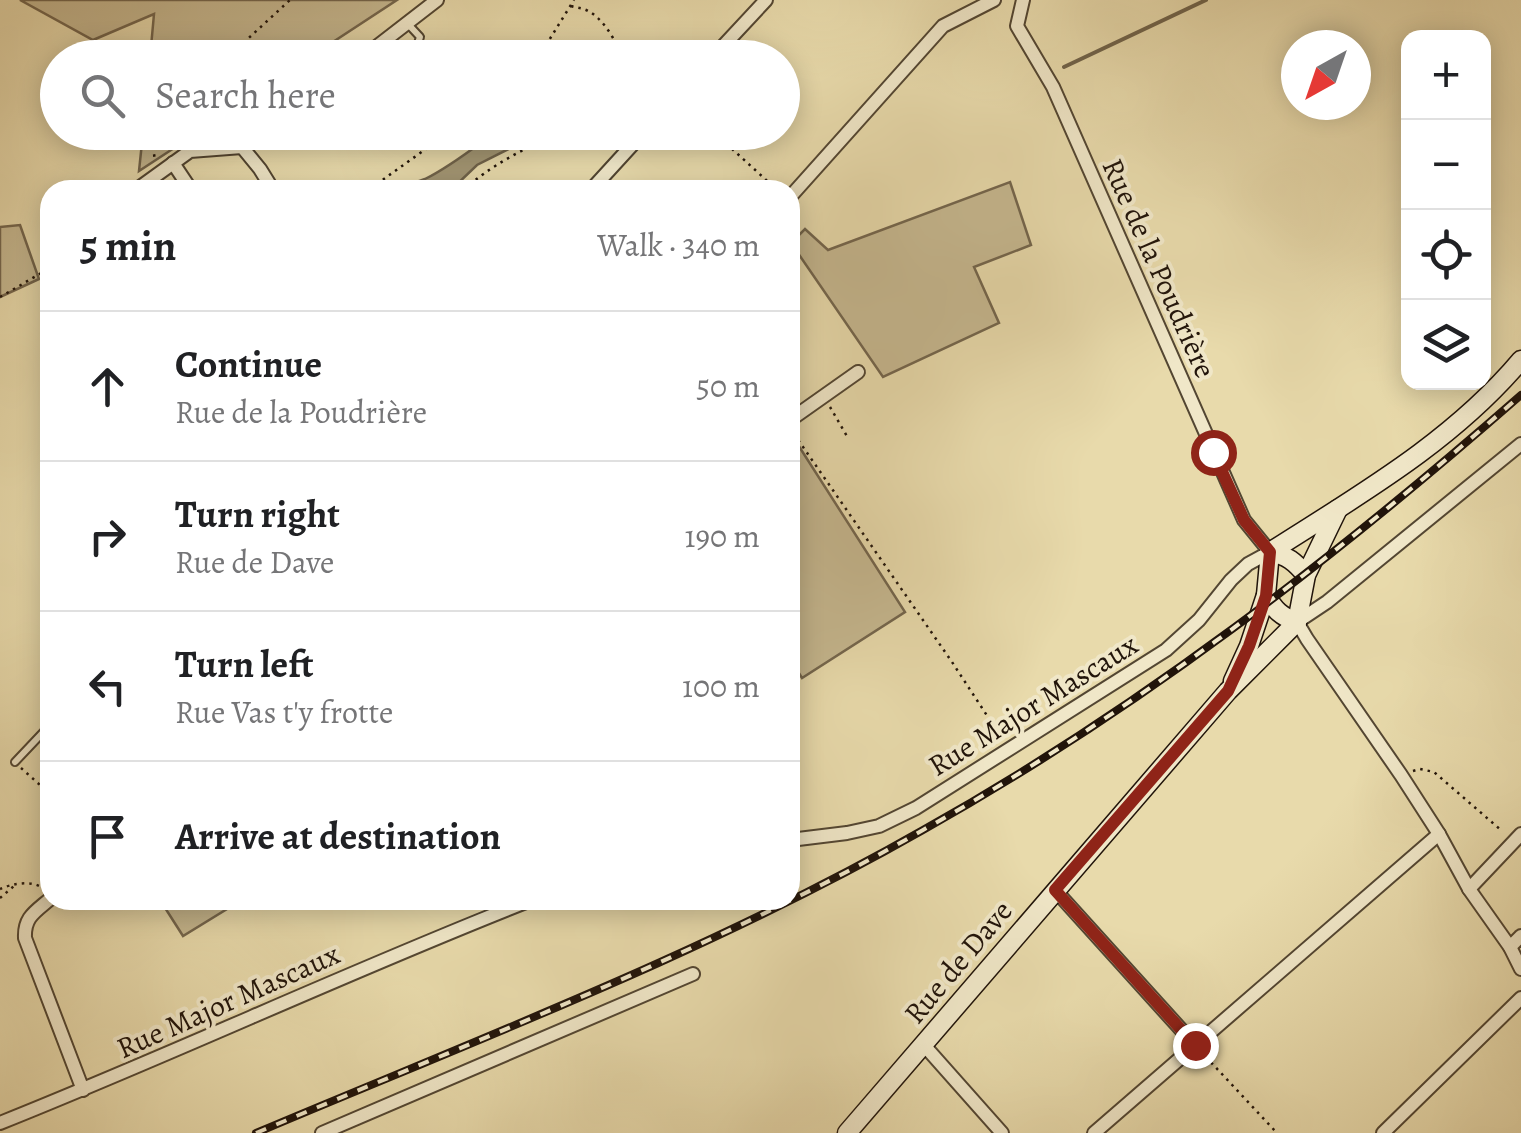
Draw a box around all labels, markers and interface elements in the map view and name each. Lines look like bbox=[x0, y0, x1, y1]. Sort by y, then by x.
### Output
north arrow bbox=[1281, 30, 1371, 120]
map controls bbox=[1401, 30, 1491, 390]
button: + bbox=[1401, 30, 1491, 120]
search box bbox=[40, 40, 800, 150]
icon: search bbox=[75, 68, 130, 123]
text: Search here bbox=[155, 69, 336, 121]
button: − bbox=[1401, 120, 1491, 210]
street label: Rue de la Poudrière bbox=[1093, 152, 1225, 384]
button: locate bbox=[1401, 210, 1491, 300]
text: 5 min bbox=[80, 217, 176, 274]
text: Walk · 340 m bbox=[597, 223, 760, 267]
button: layers bbox=[1401, 300, 1491, 390]
text: Continue bbox=[175, 338, 322, 390]
icon: ahead bbox=[80, 359, 135, 414]
text: 50 m bbox=[696, 364, 760, 408]
text: Rue de la Poudrière bbox=[175, 390, 427, 434]
route start bbox=[1191, 430, 1237, 476]
text: Turn right bbox=[175, 488, 340, 540]
icon: right bbox=[80, 509, 135, 564]
text: 190 m bbox=[684, 514, 760, 558]
text: Rue de Dave bbox=[175, 540, 334, 584]
street label: Rue Major Mascaux bbox=[921, 624, 1145, 786]
text: Turn left bbox=[175, 638, 314, 690]
icon: left bbox=[80, 659, 135, 714]
text: 100 m bbox=[682, 664, 760, 708]
text: Rue Vas t'y frotte bbox=[175, 690, 393, 734]
icon: arrive bbox=[80, 809, 135, 864]
text: Arrive at destination bbox=[175, 810, 501, 862]
street label: Rue de Dave bbox=[895, 892, 1021, 1032]
street label: Rue Major Mascaux bbox=[110, 934, 346, 1068]
route end bbox=[1173, 1023, 1219, 1069]

